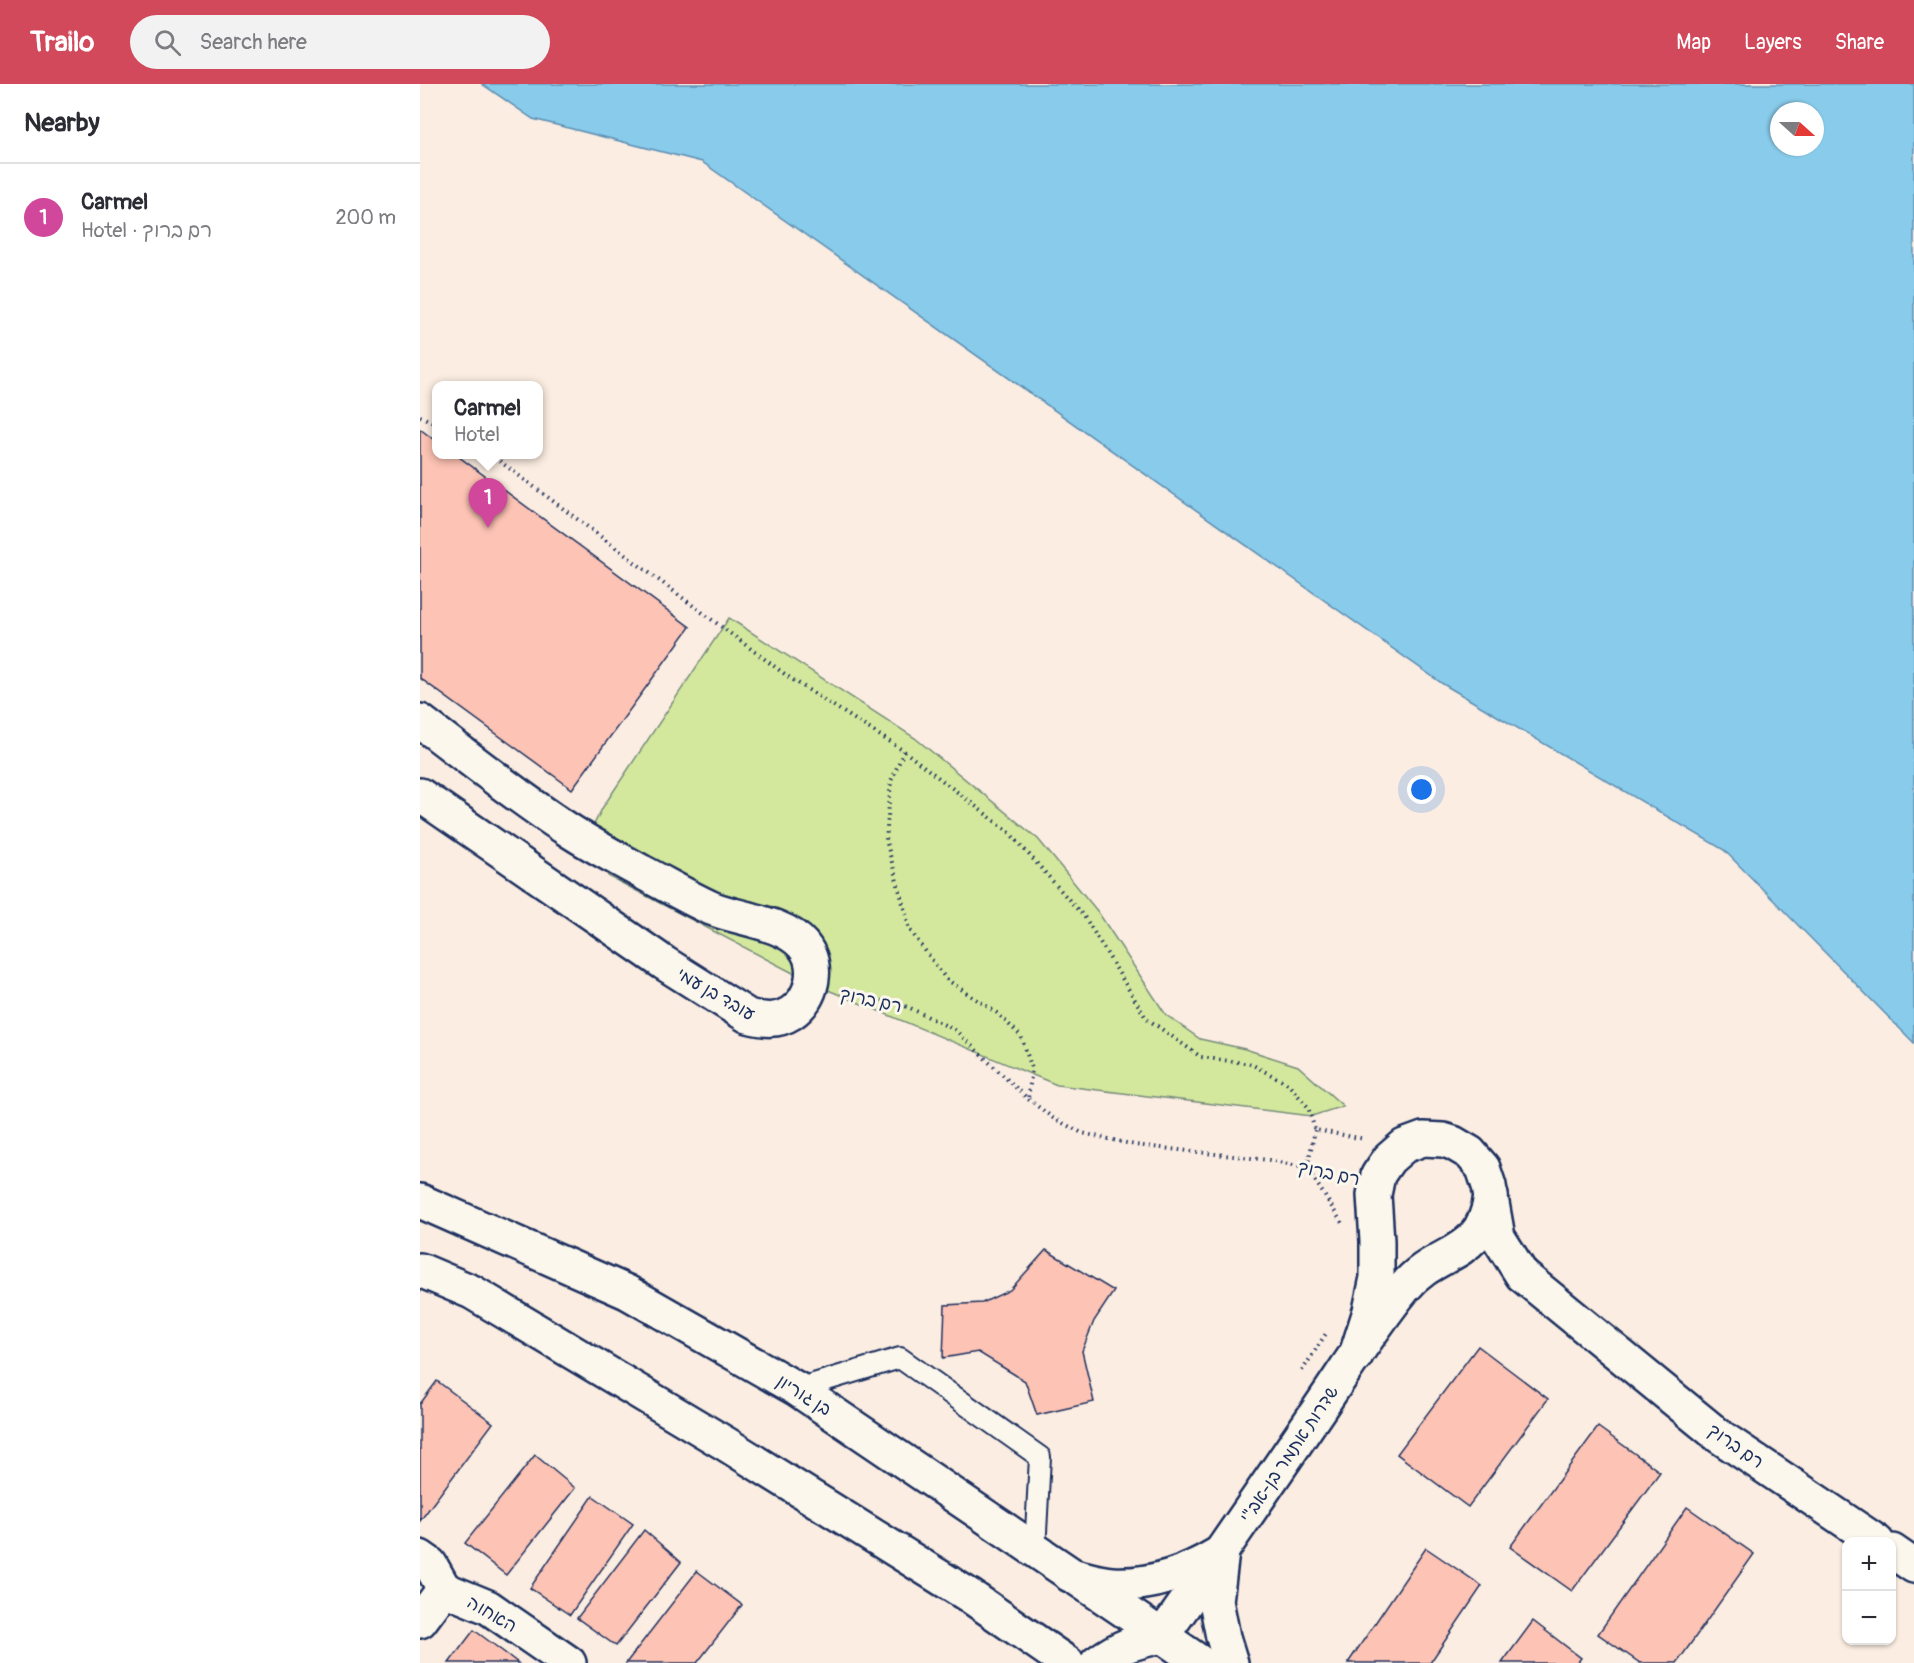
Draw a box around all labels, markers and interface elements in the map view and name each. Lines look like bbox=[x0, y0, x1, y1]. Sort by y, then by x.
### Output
search box bbox=[130, 15, 550, 69]
text: Trailo bbox=[30, 25, 94, 60]
icon: search bbox=[151, 26, 184, 59]
text: Search here bbox=[199, 28, 307, 56]
text: Map bbox=[1676, 29, 1711, 56]
text: Layers bbox=[1744, 29, 1802, 56]
text: Share bbox=[1835, 29, 1884, 56]
north arrow bbox=[1770, 102, 1824, 156]
text: Nearby bbox=[24, 107, 100, 139]
text: Carmel bbox=[81, 188, 148, 216]
text: 1 bbox=[40, 205, 47, 230]
text: 200 m bbox=[335, 205, 396, 230]
text: Hotel · רם ברוך bbox=[81, 218, 212, 243]
popup bbox=[432, 381, 543, 459]
text: Carmel bbox=[454, 394, 521, 422]
text: Hotel bbox=[454, 422, 500, 447]
pin: 1 bbox=[468, 478, 508, 528]
your location bbox=[1407, 775, 1436, 804]
street label: עובד בן עמי bbox=[673, 963, 759, 1026]
street label: רם ברוך bbox=[838, 983, 904, 1018]
street label: רם ברוך bbox=[1296, 1156, 1362, 1191]
street label: בן גוריון bbox=[772, 1370, 836, 1421]
street label: שדרות אתמר בן-אב"י bbox=[1235, 1381, 1344, 1527]
street label: רם ברוך bbox=[1703, 1419, 1768, 1474]
map controls bbox=[1842, 1537, 1896, 1645]
button: + bbox=[1842, 1537, 1896, 1591]
street label: האחוה bbox=[463, 1591, 521, 1638]
button: − bbox=[1842, 1591, 1896, 1645]

